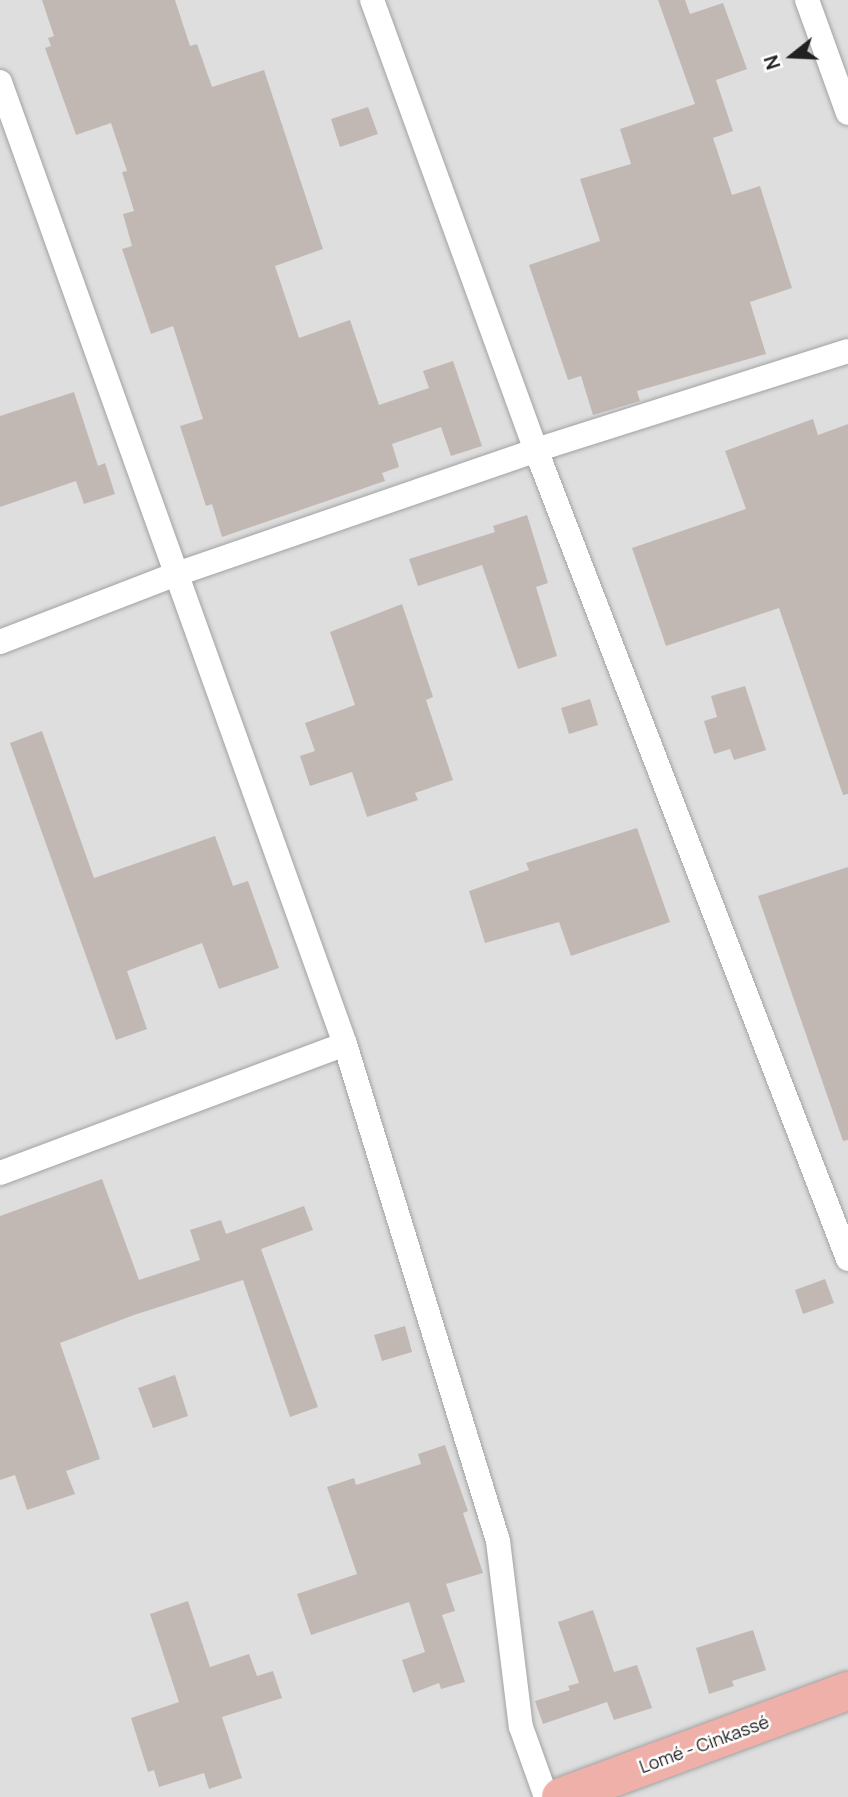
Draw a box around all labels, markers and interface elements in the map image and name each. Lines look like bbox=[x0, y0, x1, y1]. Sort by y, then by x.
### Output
north arrow bbox=[757, 21, 827, 91]
text: N bbox=[758, 52, 787, 73]
street label: Lomé - Cinkassé bbox=[636, 1711, 772, 1777]

